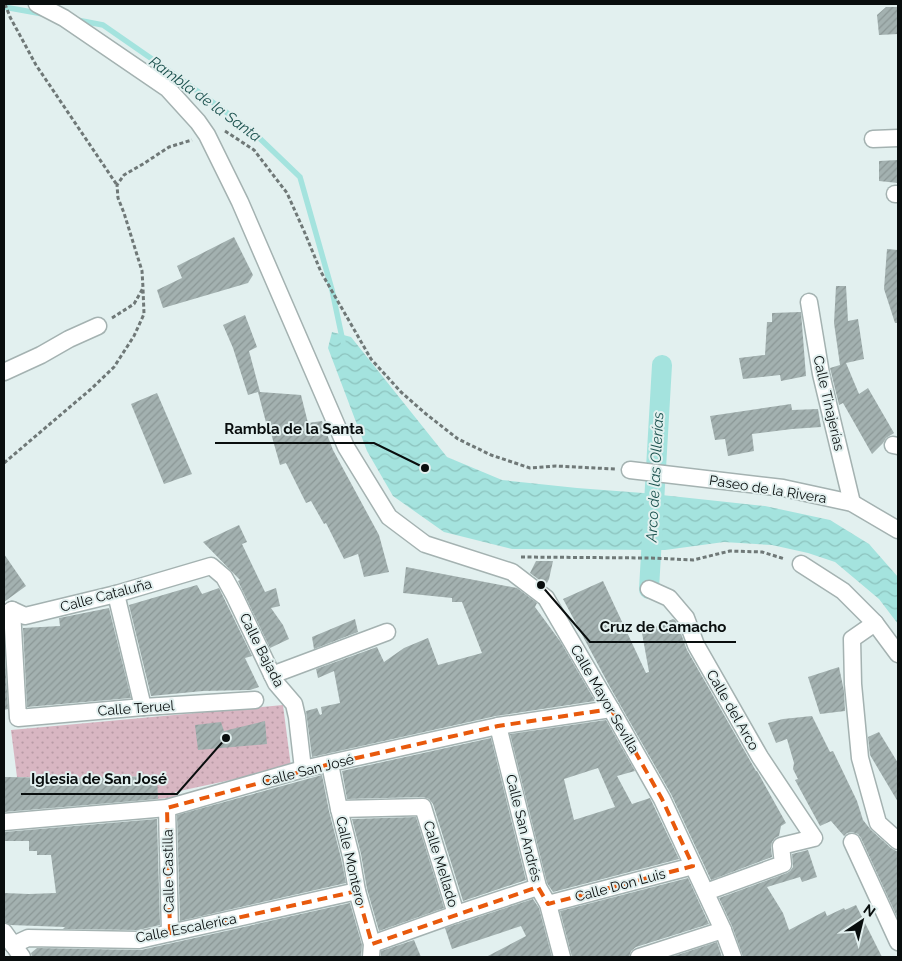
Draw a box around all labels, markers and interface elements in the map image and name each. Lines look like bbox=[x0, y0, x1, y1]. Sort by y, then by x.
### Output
water label: Rambla de la Santa bbox=[146, 52, 264, 146]
street label: Calle Tinajerías bbox=[810, 354, 848, 452]
water label: Arco de las Ollerías bbox=[643, 411, 667, 544]
callout: Rambla de la Santa bbox=[215, 413, 374, 443]
text: Rambla de la Santa bbox=[224, 420, 364, 438]
street label: Paseo de la Rivera bbox=[708, 472, 828, 506]
street label: Calle Cataluña bbox=[59, 575, 153, 615]
street label: Calle Bajada bbox=[237, 610, 287, 690]
callout: Cruz de Camacho bbox=[590, 612, 736, 642]
text: Cruz de Camacho bbox=[600, 618, 726, 636]
street label: Calle Mayor Sevilla bbox=[567, 642, 643, 756]
street label: Calle del Arco bbox=[704, 667, 762, 753]
street label: Calle Teruel bbox=[97, 697, 175, 719]
street label: Calle San José bbox=[260, 751, 356, 789]
callout: Iglesia de San José bbox=[21, 764, 177, 794]
text: Iglesia de San José bbox=[31, 770, 167, 788]
street label: Calle San Andrés bbox=[503, 773, 545, 884]
street label: Calle Montero bbox=[333, 815, 369, 907]
street label: Calle Mellado bbox=[420, 819, 462, 909]
street label: Calle Castilla bbox=[159, 829, 177, 913]
street label: Calle Don Luis bbox=[573, 865, 667, 905]
north arrow bbox=[837, 896, 887, 946]
text: N bbox=[860, 901, 878, 920]
street label: Calle Escalerica bbox=[134, 910, 238, 946]

